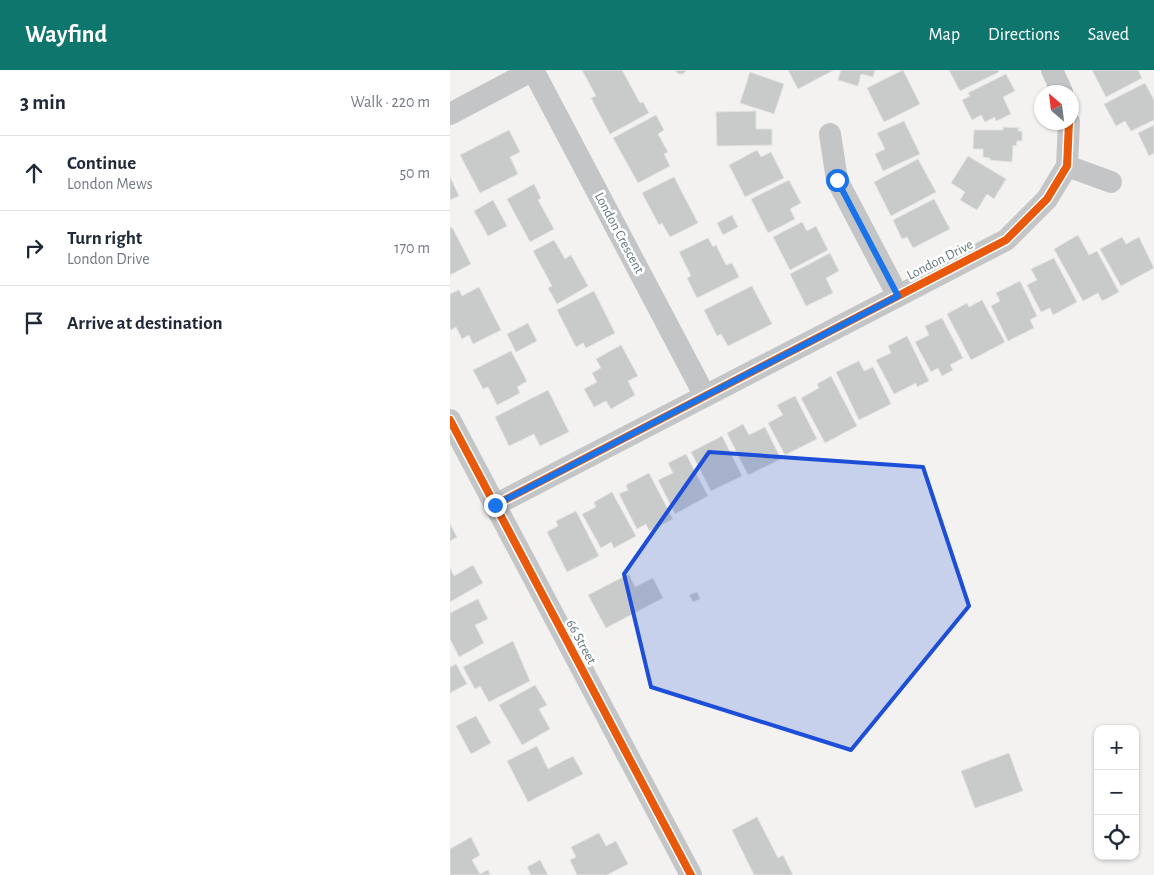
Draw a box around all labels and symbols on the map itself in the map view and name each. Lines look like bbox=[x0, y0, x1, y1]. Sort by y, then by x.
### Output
north arrow bbox=[1034, 85, 1079, 130]
route start bbox=[826, 169, 849, 192]
street label: London Crescent bbox=[592, 190, 647, 276]
street label: London Drive bbox=[905, 237, 975, 283]
route end bbox=[484, 494, 507, 517]
street label: 66 Street bbox=[563, 617, 599, 667]

